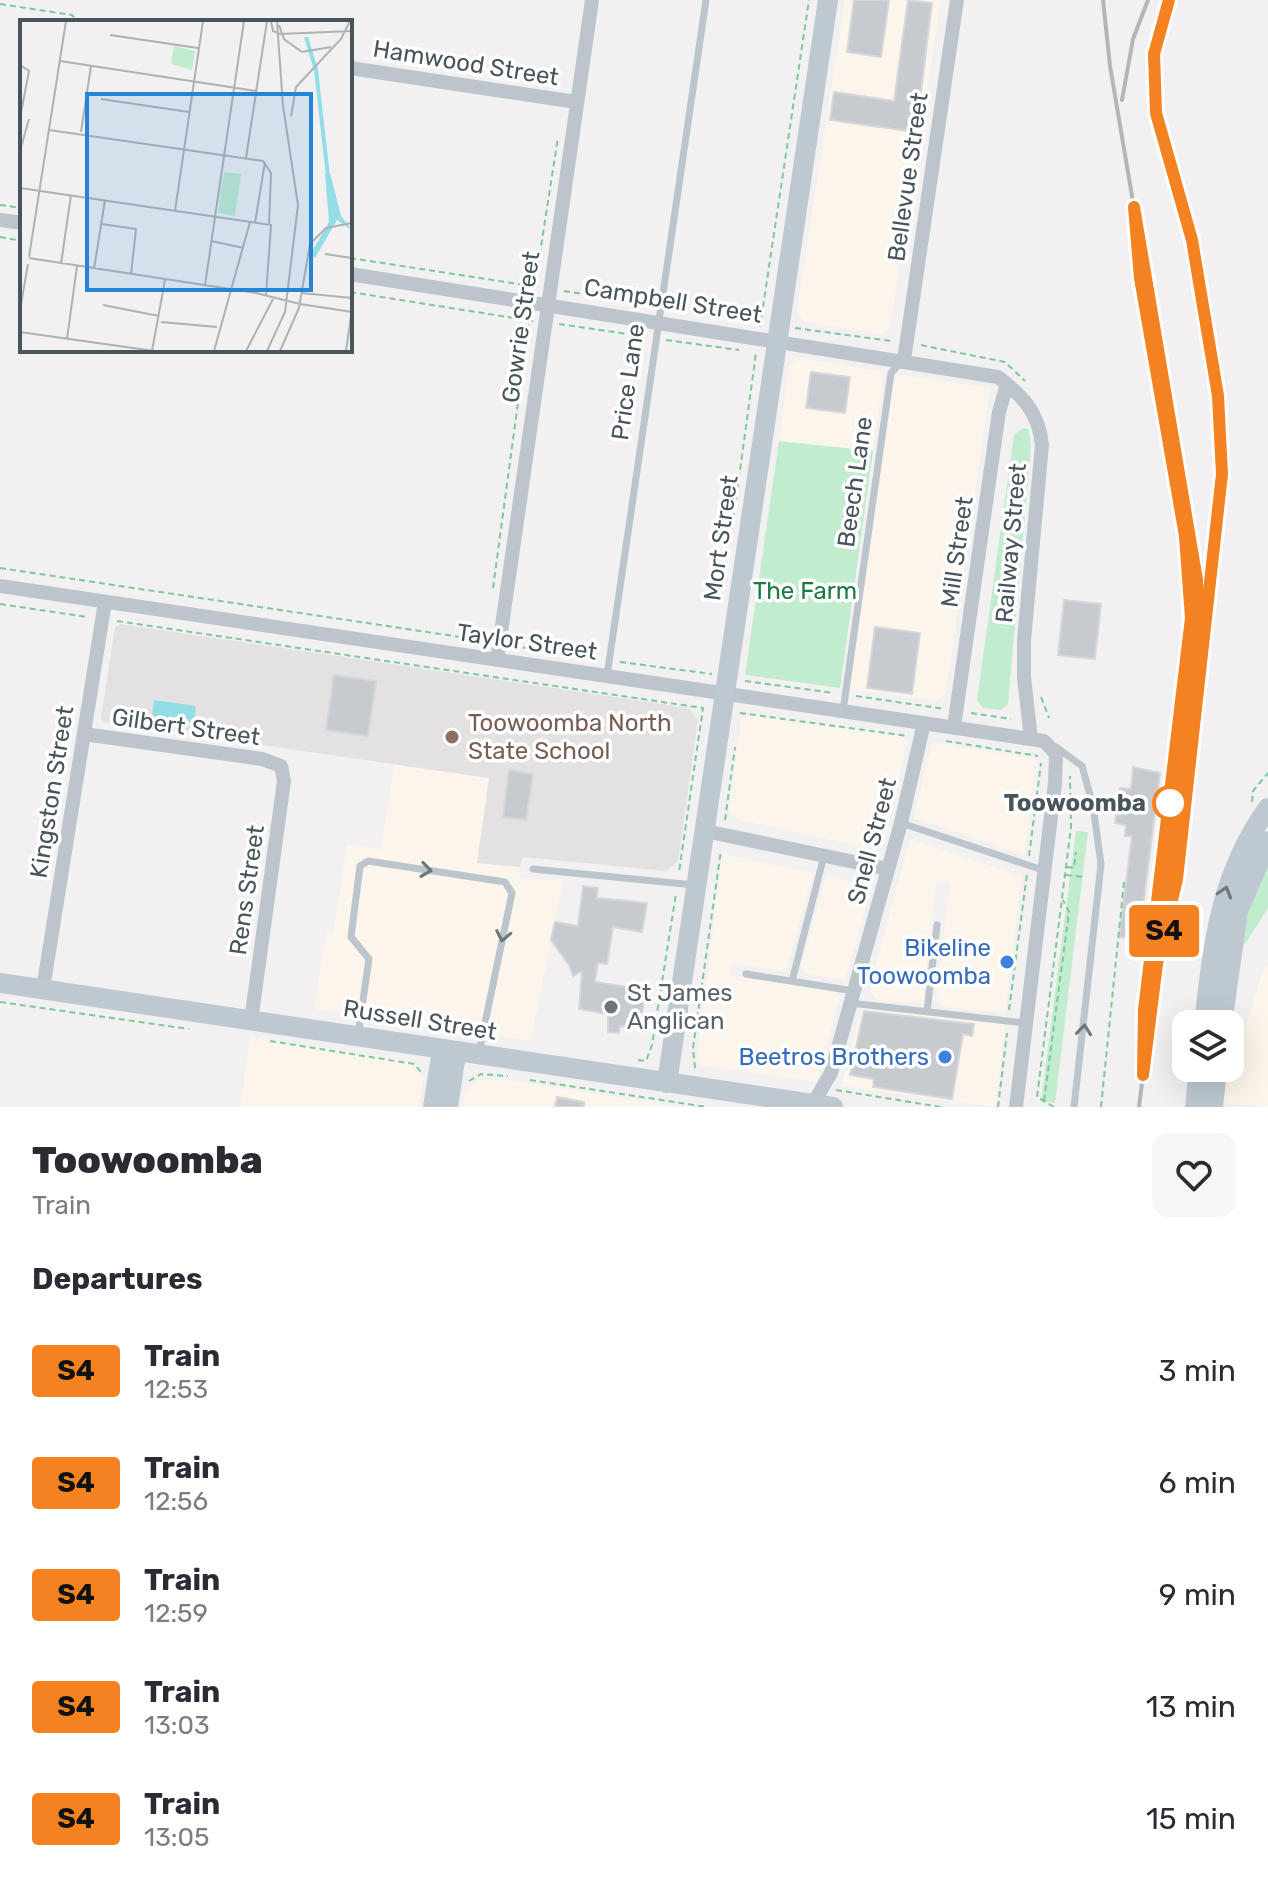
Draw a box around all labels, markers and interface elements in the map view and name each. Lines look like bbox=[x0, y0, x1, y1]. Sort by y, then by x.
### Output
inset map bbox=[20, 20, 352, 352]
street label: Hamwood Street bbox=[371, 35, 561, 91]
street label: Bellevue Street bbox=[882, 91, 934, 263]
street label: Gowrie Street bbox=[497, 249, 545, 405]
street label: Campbell Street bbox=[582, 273, 764, 329]
street label: Price Lane bbox=[606, 322, 650, 442]
street label: Beech Lane bbox=[832, 415, 878, 549]
street label: Railway Street bbox=[990, 462, 1032, 624]
street label: Mort Street bbox=[698, 473, 744, 603]
street label: Mill Street bbox=[935, 495, 979, 609]
park label: The Farm bbox=[753, 577, 857, 605]
street label: Taylor Street bbox=[455, 618, 599, 666]
street label: Gilbert Street bbox=[110, 703, 262, 751]
street label: Kingston Street bbox=[25, 704, 79, 880]
place label: Toowoomba North State School bbox=[468, 709, 672, 765]
marker: Toowoomba North State School bbox=[443, 728, 461, 746]
street label: Snell Street bbox=[842, 775, 902, 907]
marker: Toowoomba bbox=[1153, 786, 1187, 820]
place label: Toowoomba bbox=[1004, 789, 1146, 817]
street label: Rens Street bbox=[224, 823, 270, 957]
one-way arrow bbox=[419, 861, 433, 878]
one-way arrow bbox=[1215, 885, 1231, 899]
line badge: S4 bbox=[1128, 905, 1200, 957]
text: S4 bbox=[1145, 914, 1183, 947]
one-way arrow bbox=[496, 929, 513, 943]
place label: Bikeline Toowoomba bbox=[857, 934, 991, 990]
marker: Bikeline Toowoomba bbox=[998, 953, 1016, 971]
place label: St James Anglican bbox=[627, 979, 733, 1035]
street label: Russell Street bbox=[341, 994, 499, 1046]
marker: St James Anglican bbox=[602, 998, 620, 1016]
map controls bbox=[1172, 1010, 1244, 1082]
button: layers bbox=[1172, 1010, 1244, 1082]
one-way arrow bbox=[1075, 1023, 1092, 1036]
place label: Beetros Brothers bbox=[739, 1043, 929, 1071]
marker: Beetros Brothers bbox=[936, 1048, 954, 1066]
button: heart bbox=[1152, 1133, 1236, 1217]
text: Toowoomba bbox=[32, 1137, 263, 1183]
text: Train bbox=[32, 1190, 91, 1221]
text: Departures bbox=[32, 1261, 203, 1297]
text: Train bbox=[144, 1338, 220, 1374]
text: 3 min bbox=[1159, 1353, 1236, 1389]
text: S4 bbox=[57, 1354, 95, 1387]
text: 12:53 bbox=[144, 1374, 208, 1405]
text: Train bbox=[144, 1450, 220, 1486]
text: 6 min bbox=[1158, 1465, 1236, 1501]
text: S4 bbox=[57, 1466, 95, 1499]
text: 12:56 bbox=[144, 1486, 208, 1517]
text: Train bbox=[144, 1562, 220, 1598]
text: 9 min bbox=[1159, 1577, 1236, 1613]
text: S4 bbox=[57, 1578, 95, 1611]
text: 12:59 bbox=[144, 1598, 208, 1629]
text: Train bbox=[144, 1674, 220, 1710]
text: 13 min bbox=[1146, 1689, 1236, 1725]
text: S4 bbox=[57, 1690, 95, 1723]
text: 13:03 bbox=[144, 1710, 210, 1741]
text: Train bbox=[144, 1786, 220, 1822]
text: 15 min bbox=[1146, 1801, 1236, 1837]
text: S4 bbox=[57, 1802, 95, 1835]
text: 13:05 bbox=[144, 1822, 209, 1853]

